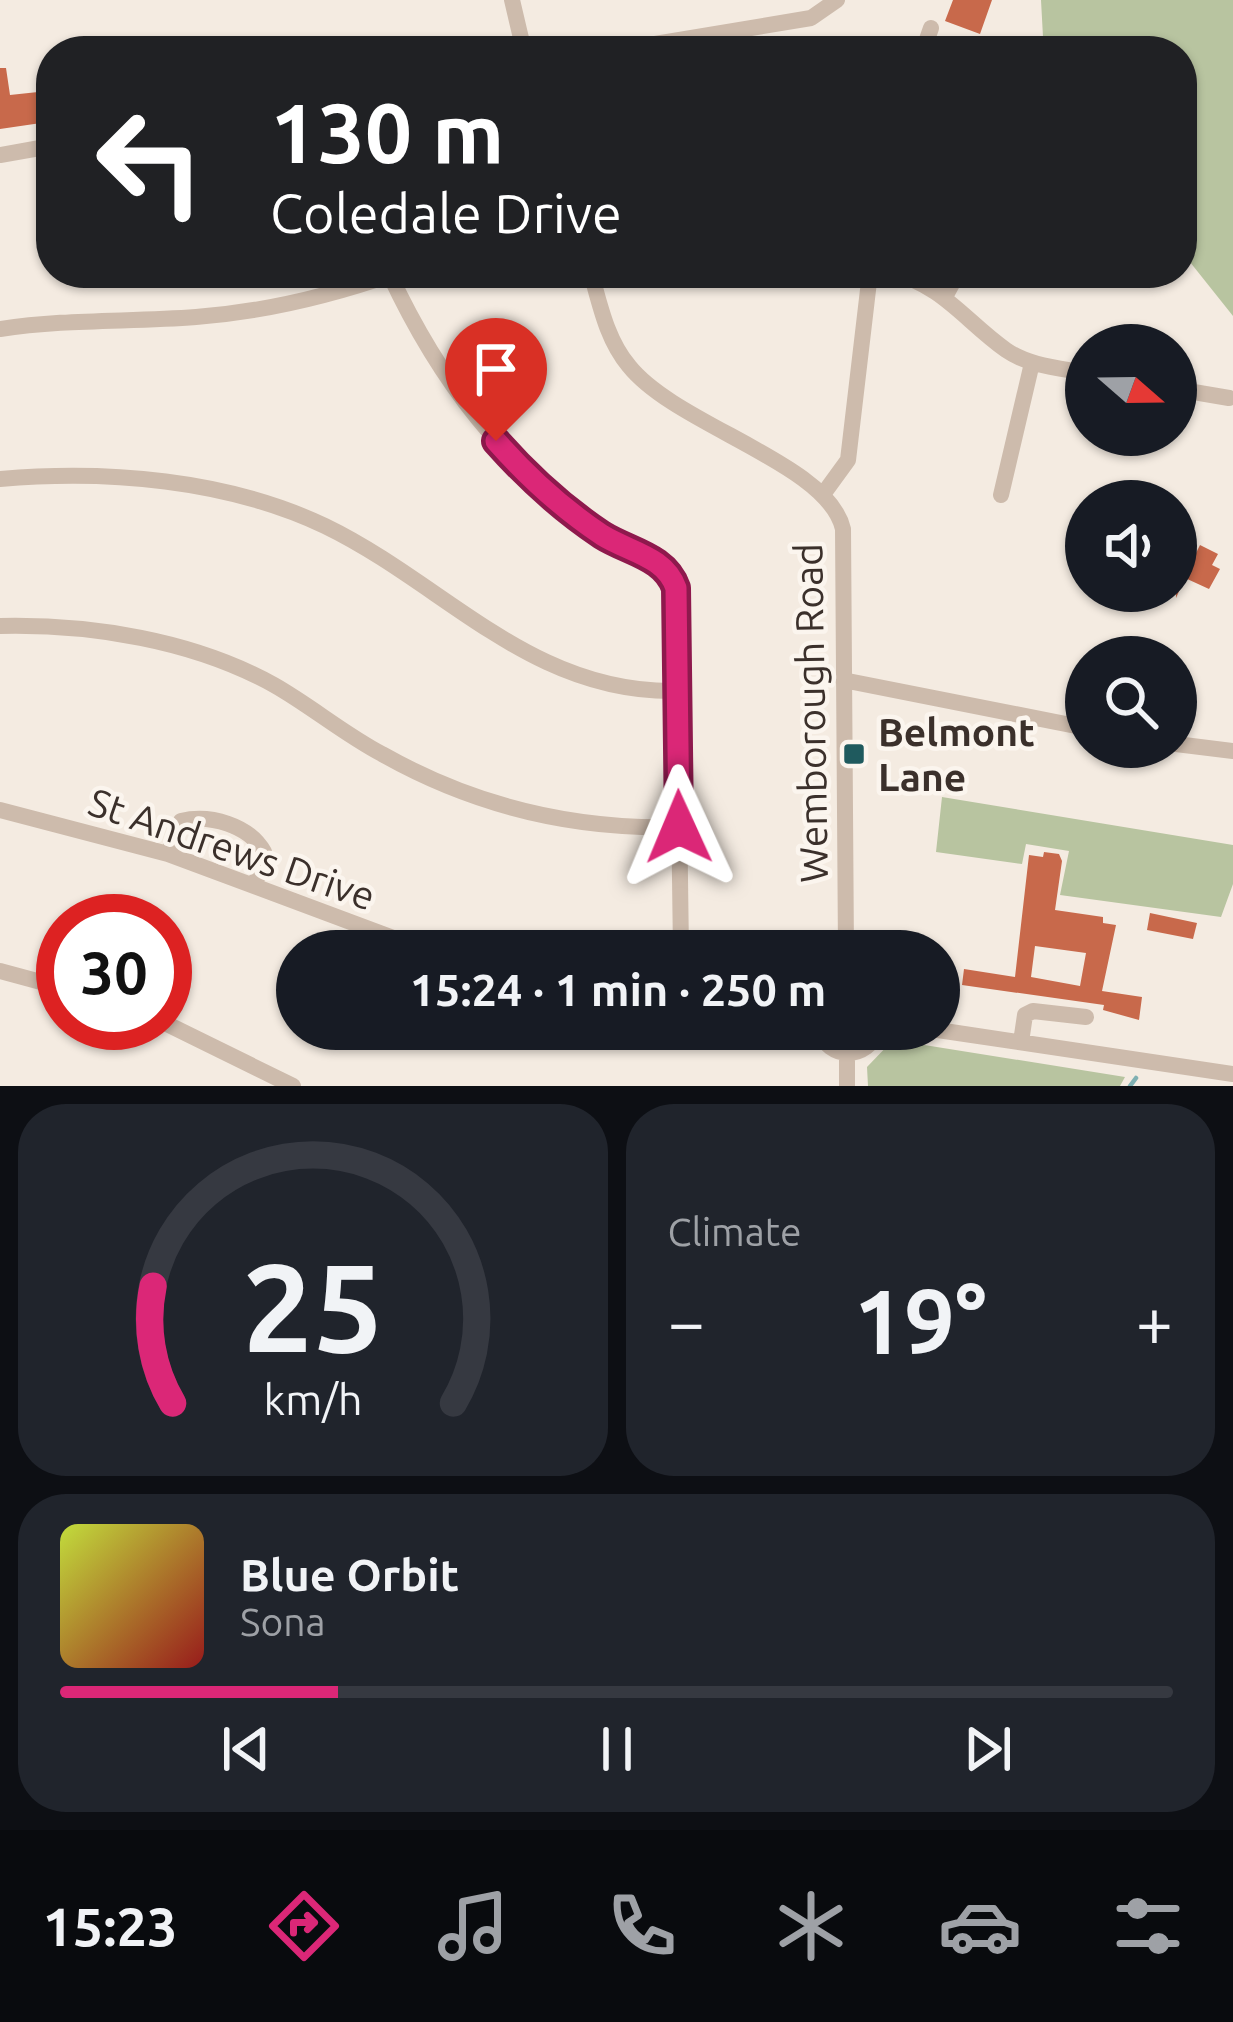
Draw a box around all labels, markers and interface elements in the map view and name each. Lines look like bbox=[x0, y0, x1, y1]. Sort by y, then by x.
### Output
icon: left bbox=[72, 84, 228, 240]
text: 130 m bbox=[270, 85, 504, 179]
text: Coledale Drive bbox=[270, 183, 622, 243]
pin bbox=[445, 318, 547, 441]
north arrow bbox=[1065, 324, 1197, 456]
map controls bbox=[1065, 324, 1197, 768]
icon: arrive bbox=[463, 336, 529, 402]
button: sound bbox=[1065, 480, 1197, 612]
street label: Wemborough Road bbox=[786, 543, 835, 883]
button: search bbox=[1065, 636, 1197, 768]
place label: Belmont Lane bbox=[878, 710, 1035, 798]
marker: Belmont Lane bbox=[841, 741, 867, 767]
position arrow bbox=[616, 764, 742, 890]
street label: St Andrews Drive bbox=[83, 779, 381, 918]
speed limit sign: 30 bbox=[36, 894, 192, 1050]
text: 15:24 · 1 min · 250 m bbox=[410, 964, 826, 1015]
text: Climate bbox=[668, 1210, 802, 1253]
text: 25 bbox=[242, 1236, 383, 1376]
text: 19° bbox=[854, 1270, 987, 1371]
text: − bbox=[668, 1284, 705, 1358]
text: + bbox=[1136, 1284, 1173, 1358]
text: km/h bbox=[263, 1375, 362, 1423]
text: Blue Orbit bbox=[240, 1549, 459, 1600]
text: Sona bbox=[240, 1600, 326, 1643]
icon: previous bbox=[213, 1716, 279, 1782]
icon: pause bbox=[584, 1716, 650, 1782]
icon: next bbox=[955, 1716, 1021, 1782]
icon: directions bbox=[262, 1884, 346, 1968]
icon: music bbox=[431, 1884, 515, 1968]
icon: phone bbox=[600, 1884, 684, 1968]
icon: climate bbox=[769, 1884, 853, 1968]
icon: car bbox=[938, 1884, 1022, 1968]
icon: filters bbox=[1106, 1884, 1190, 1968]
text: 15:23 bbox=[42, 1896, 178, 1956]

